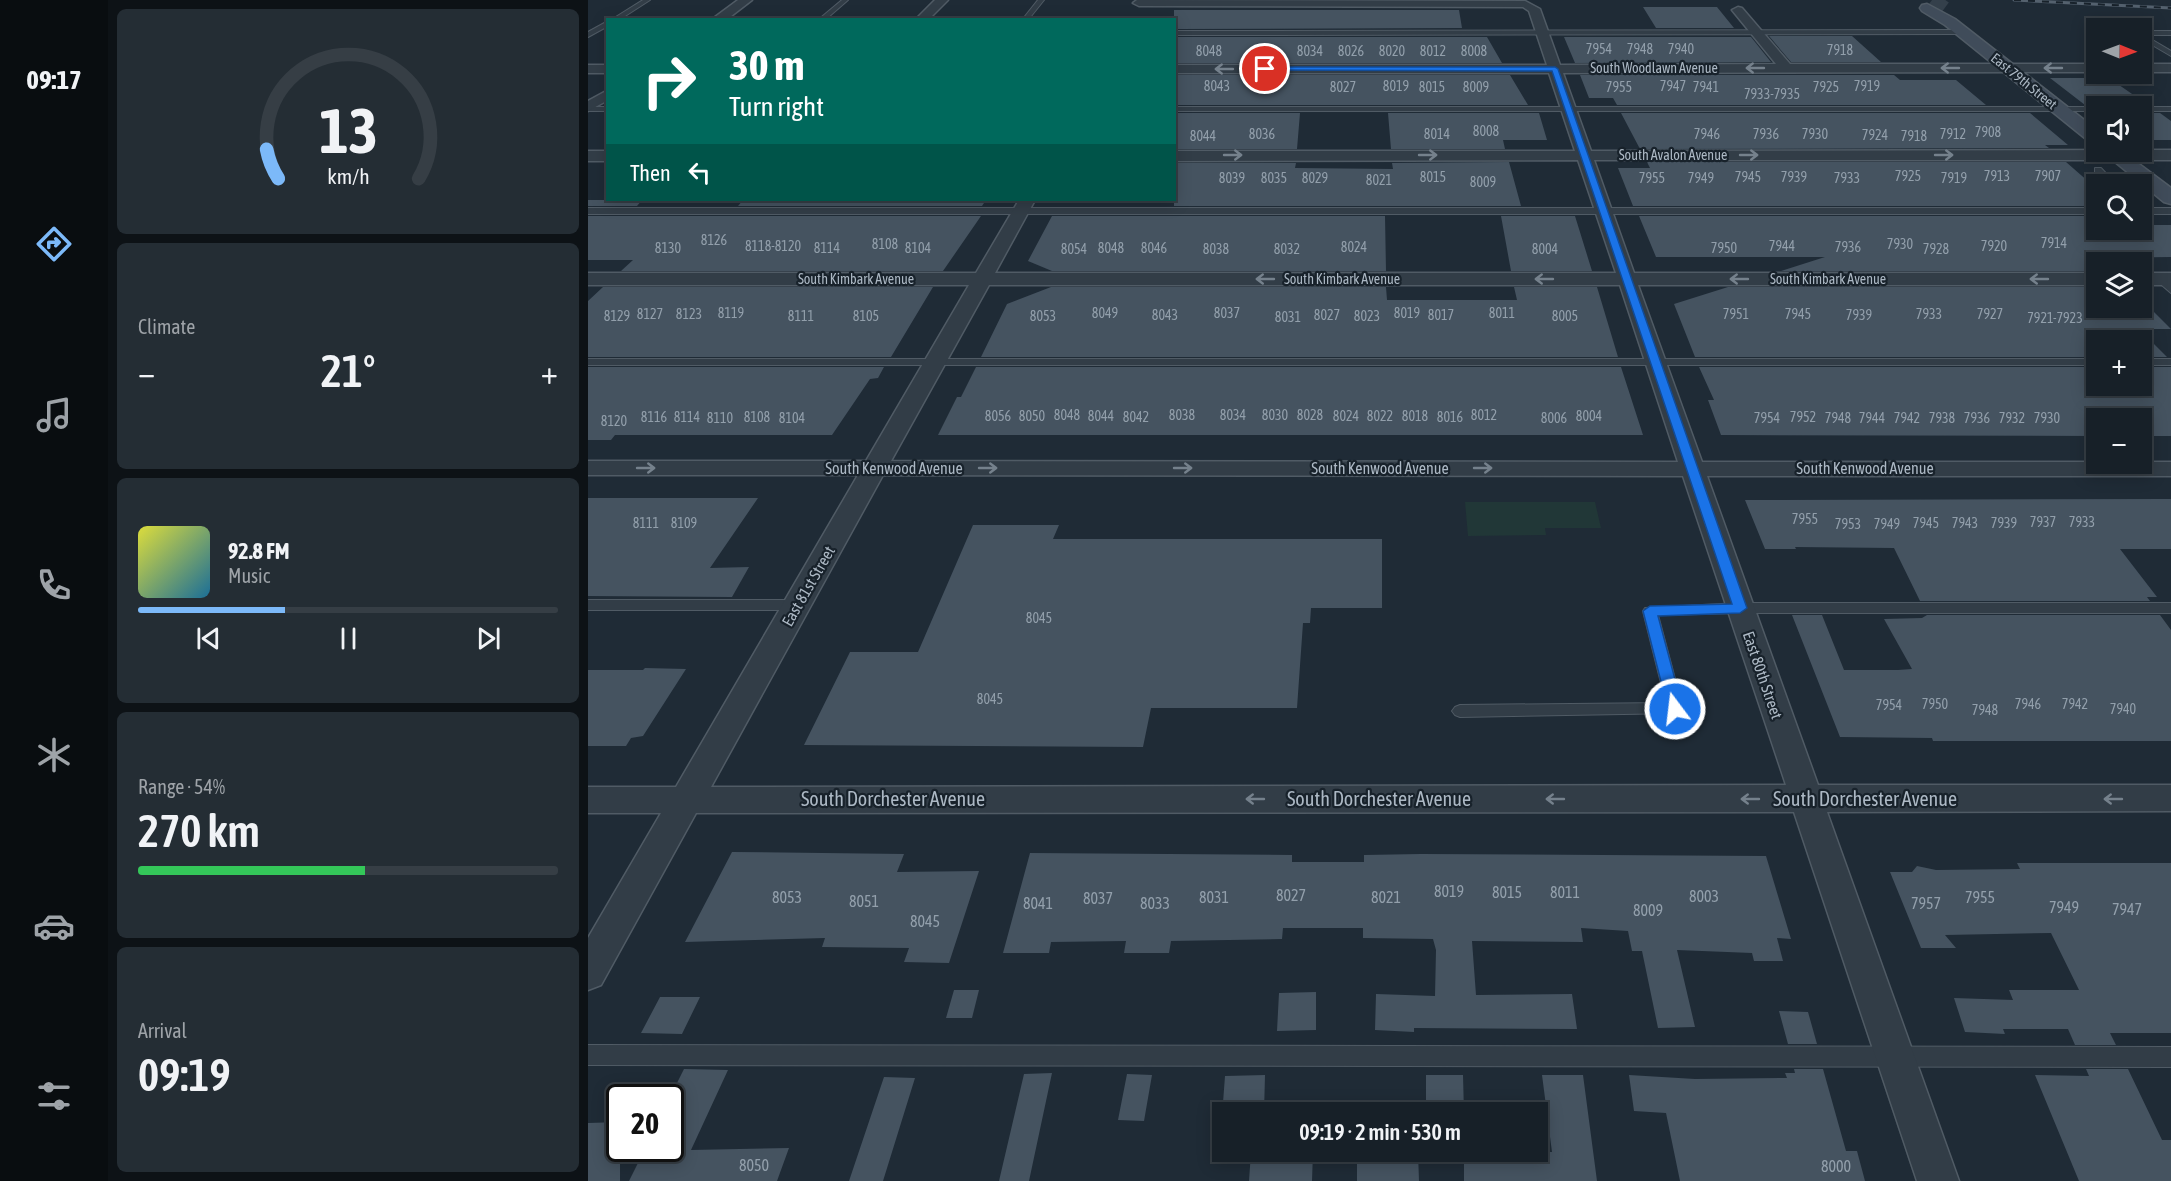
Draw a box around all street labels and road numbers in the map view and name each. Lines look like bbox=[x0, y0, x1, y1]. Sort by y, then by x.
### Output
street label: East 79th Street bbox=[1988, 50, 2060, 112]
street label: South Woodlawn Avenue bbox=[1590, 60, 1718, 76]
street label: South Avalon Avenue bbox=[1619, 147, 1727, 163]
street label: South Kimbark Avenue bbox=[798, 271, 914, 287]
street label: South Kimbark Avenue bbox=[1284, 271, 1400, 287]
street label: South Kimbark Avenue bbox=[1770, 271, 1886, 287]
street label: South Kenwood Avenue bbox=[825, 459, 963, 477]
street label: South Kenwood Avenue bbox=[1311, 459, 1449, 477]
street label: South Kenwood Avenue bbox=[1796, 459, 1934, 477]
street label: East 81st Street bbox=[778, 542, 838, 629]
street label: East 80th Street bbox=[1740, 629, 1787, 722]
street label: South Dorchester Avenue bbox=[801, 787, 985, 810]
street label: South Dorchester Avenue bbox=[1287, 787, 1471, 810]
street label: South Dorchester Avenue bbox=[1773, 787, 1957, 810]

